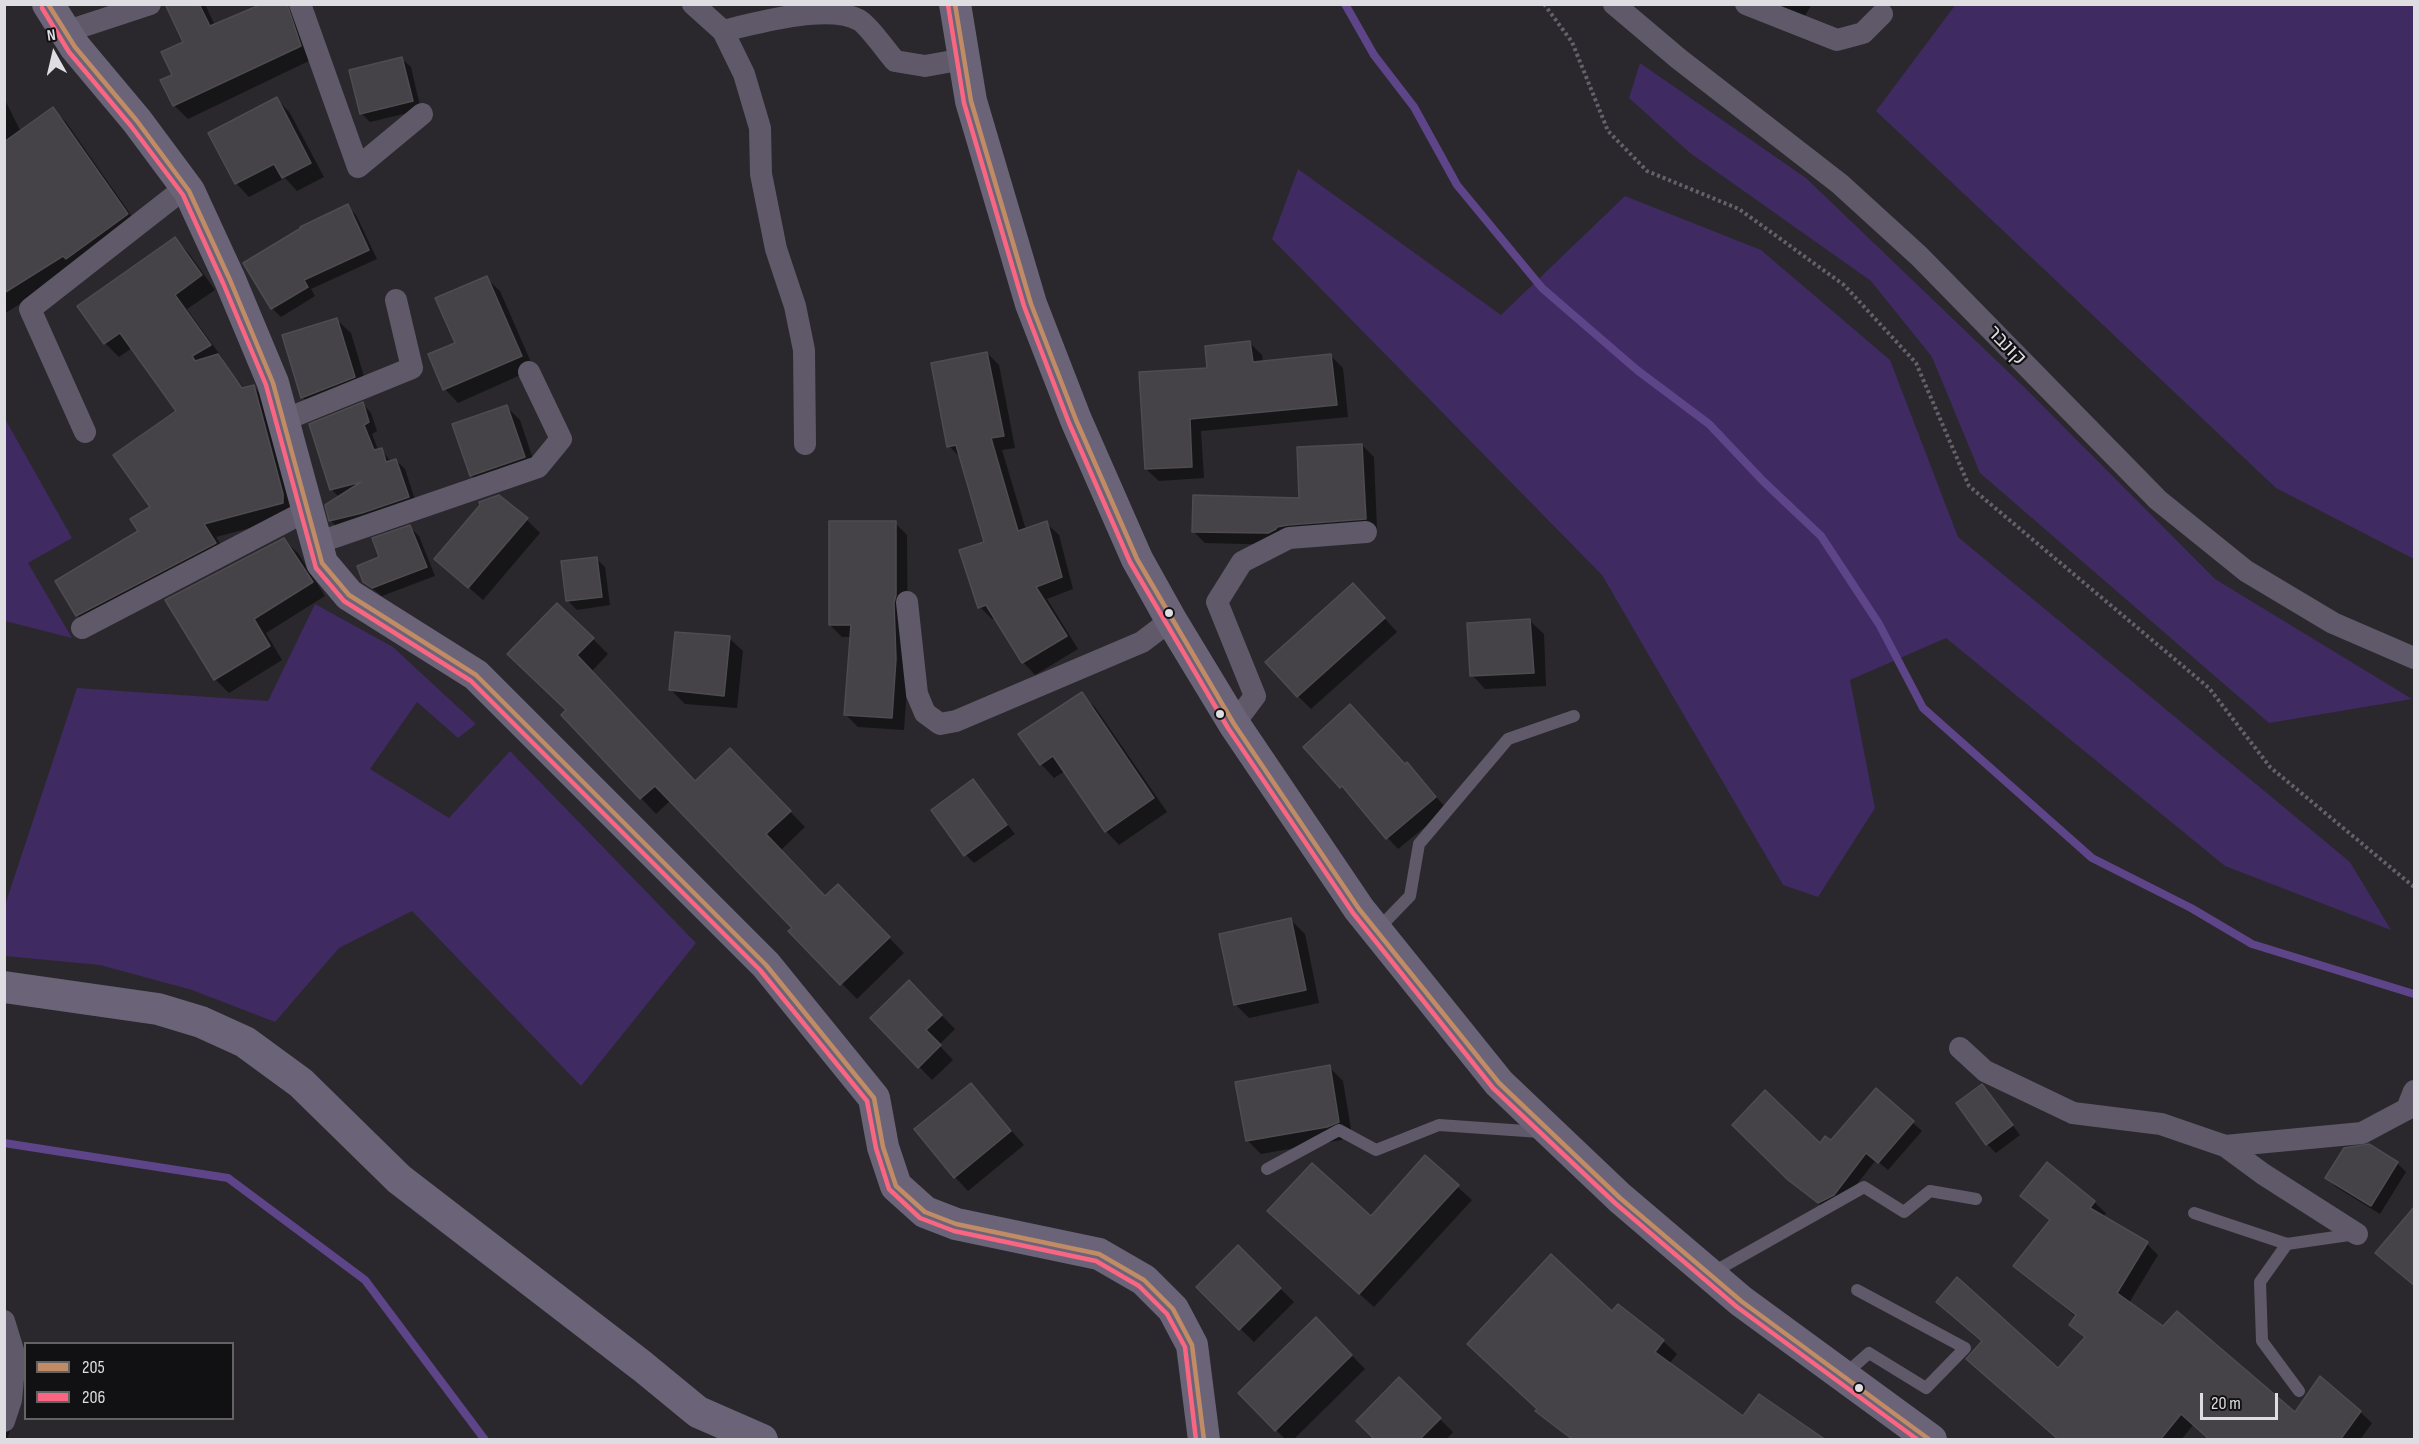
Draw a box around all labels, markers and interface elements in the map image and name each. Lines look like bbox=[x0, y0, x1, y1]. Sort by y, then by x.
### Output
north arrow bbox=[24, 24, 84, 84]
text: N bbox=[46, 26, 57, 46]
street label: קונבר bbox=[1981, 321, 2031, 371]
unlabelled marker bbox=[1163, 607, 1175, 619]
unlabelled marker bbox=[1214, 708, 1226, 720]
legend bbox=[24, 1342, 234, 1420]
text: 205 bbox=[82, 1357, 105, 1378]
scale bar bbox=[2203, 1381, 2281, 1419]
unlabelled marker bbox=[1853, 1382, 1865, 1394]
text: 206 bbox=[82, 1387, 105, 1408]
text: 20 m bbox=[2211, 1393, 2241, 1414]

